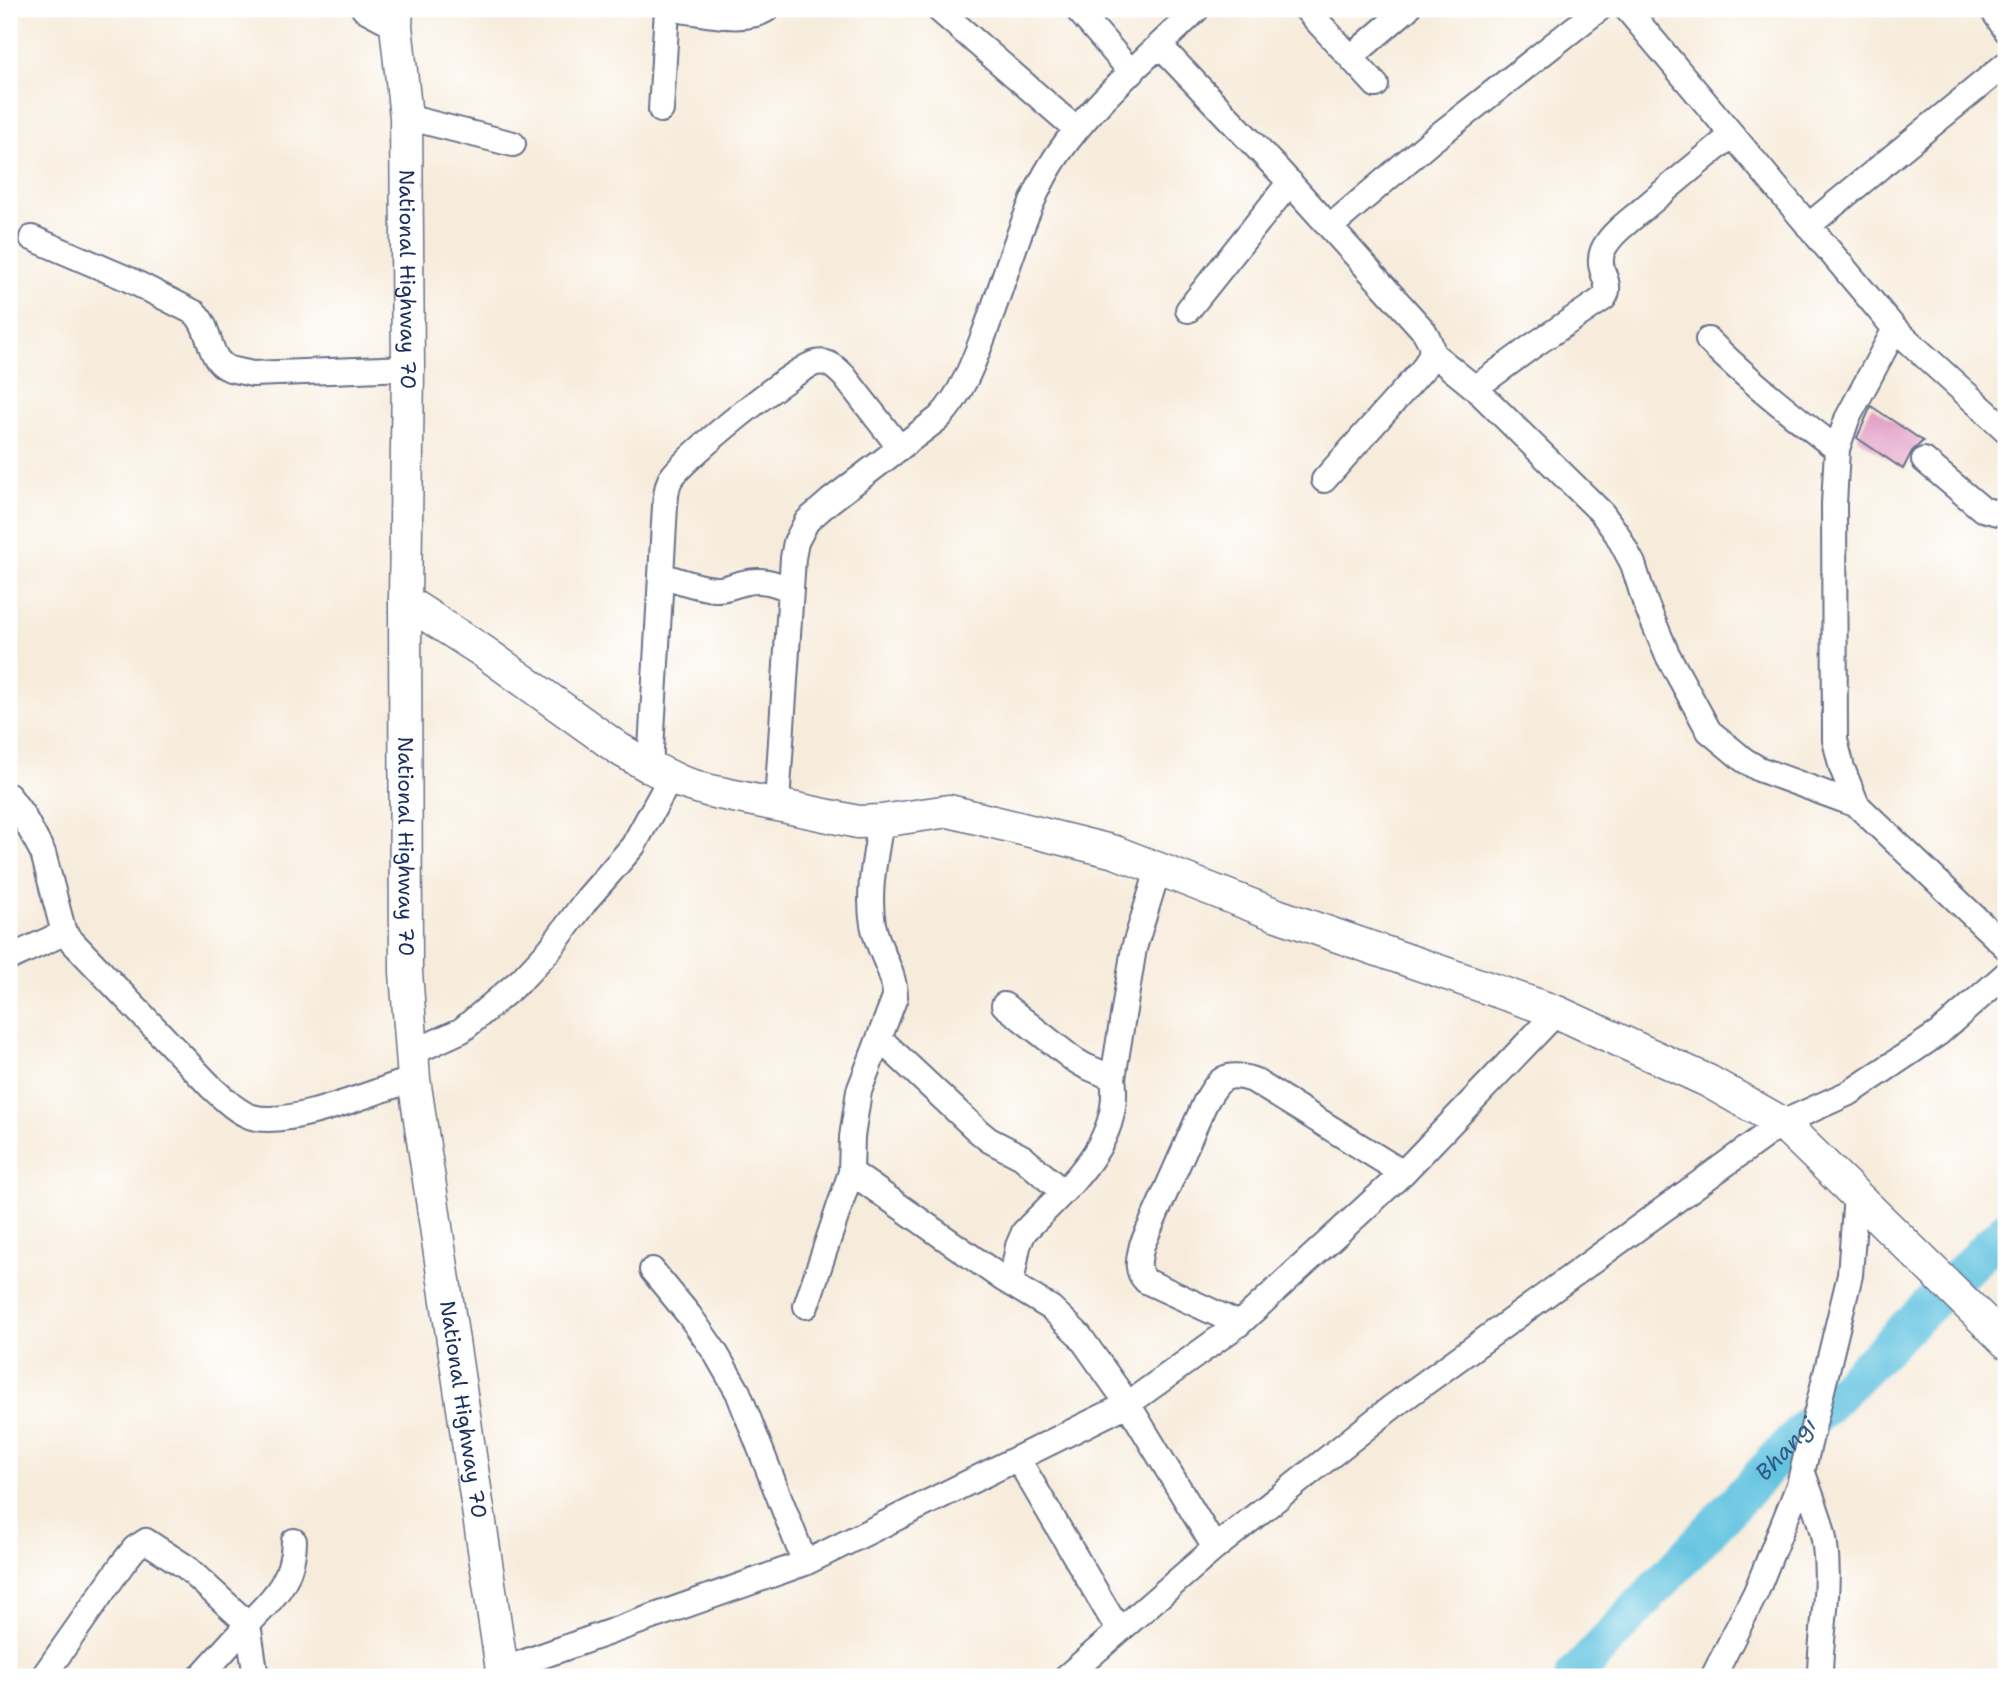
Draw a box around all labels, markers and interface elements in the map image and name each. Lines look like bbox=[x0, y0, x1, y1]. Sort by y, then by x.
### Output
street label: National Highway 70 bbox=[392, 169, 422, 390]
street label: National Highway 70 bbox=[391, 736, 420, 956]
street label: National Highway 70 bbox=[433, 1299, 493, 1520]
water label: Bhangi bbox=[1749, 1410, 1823, 1487]

